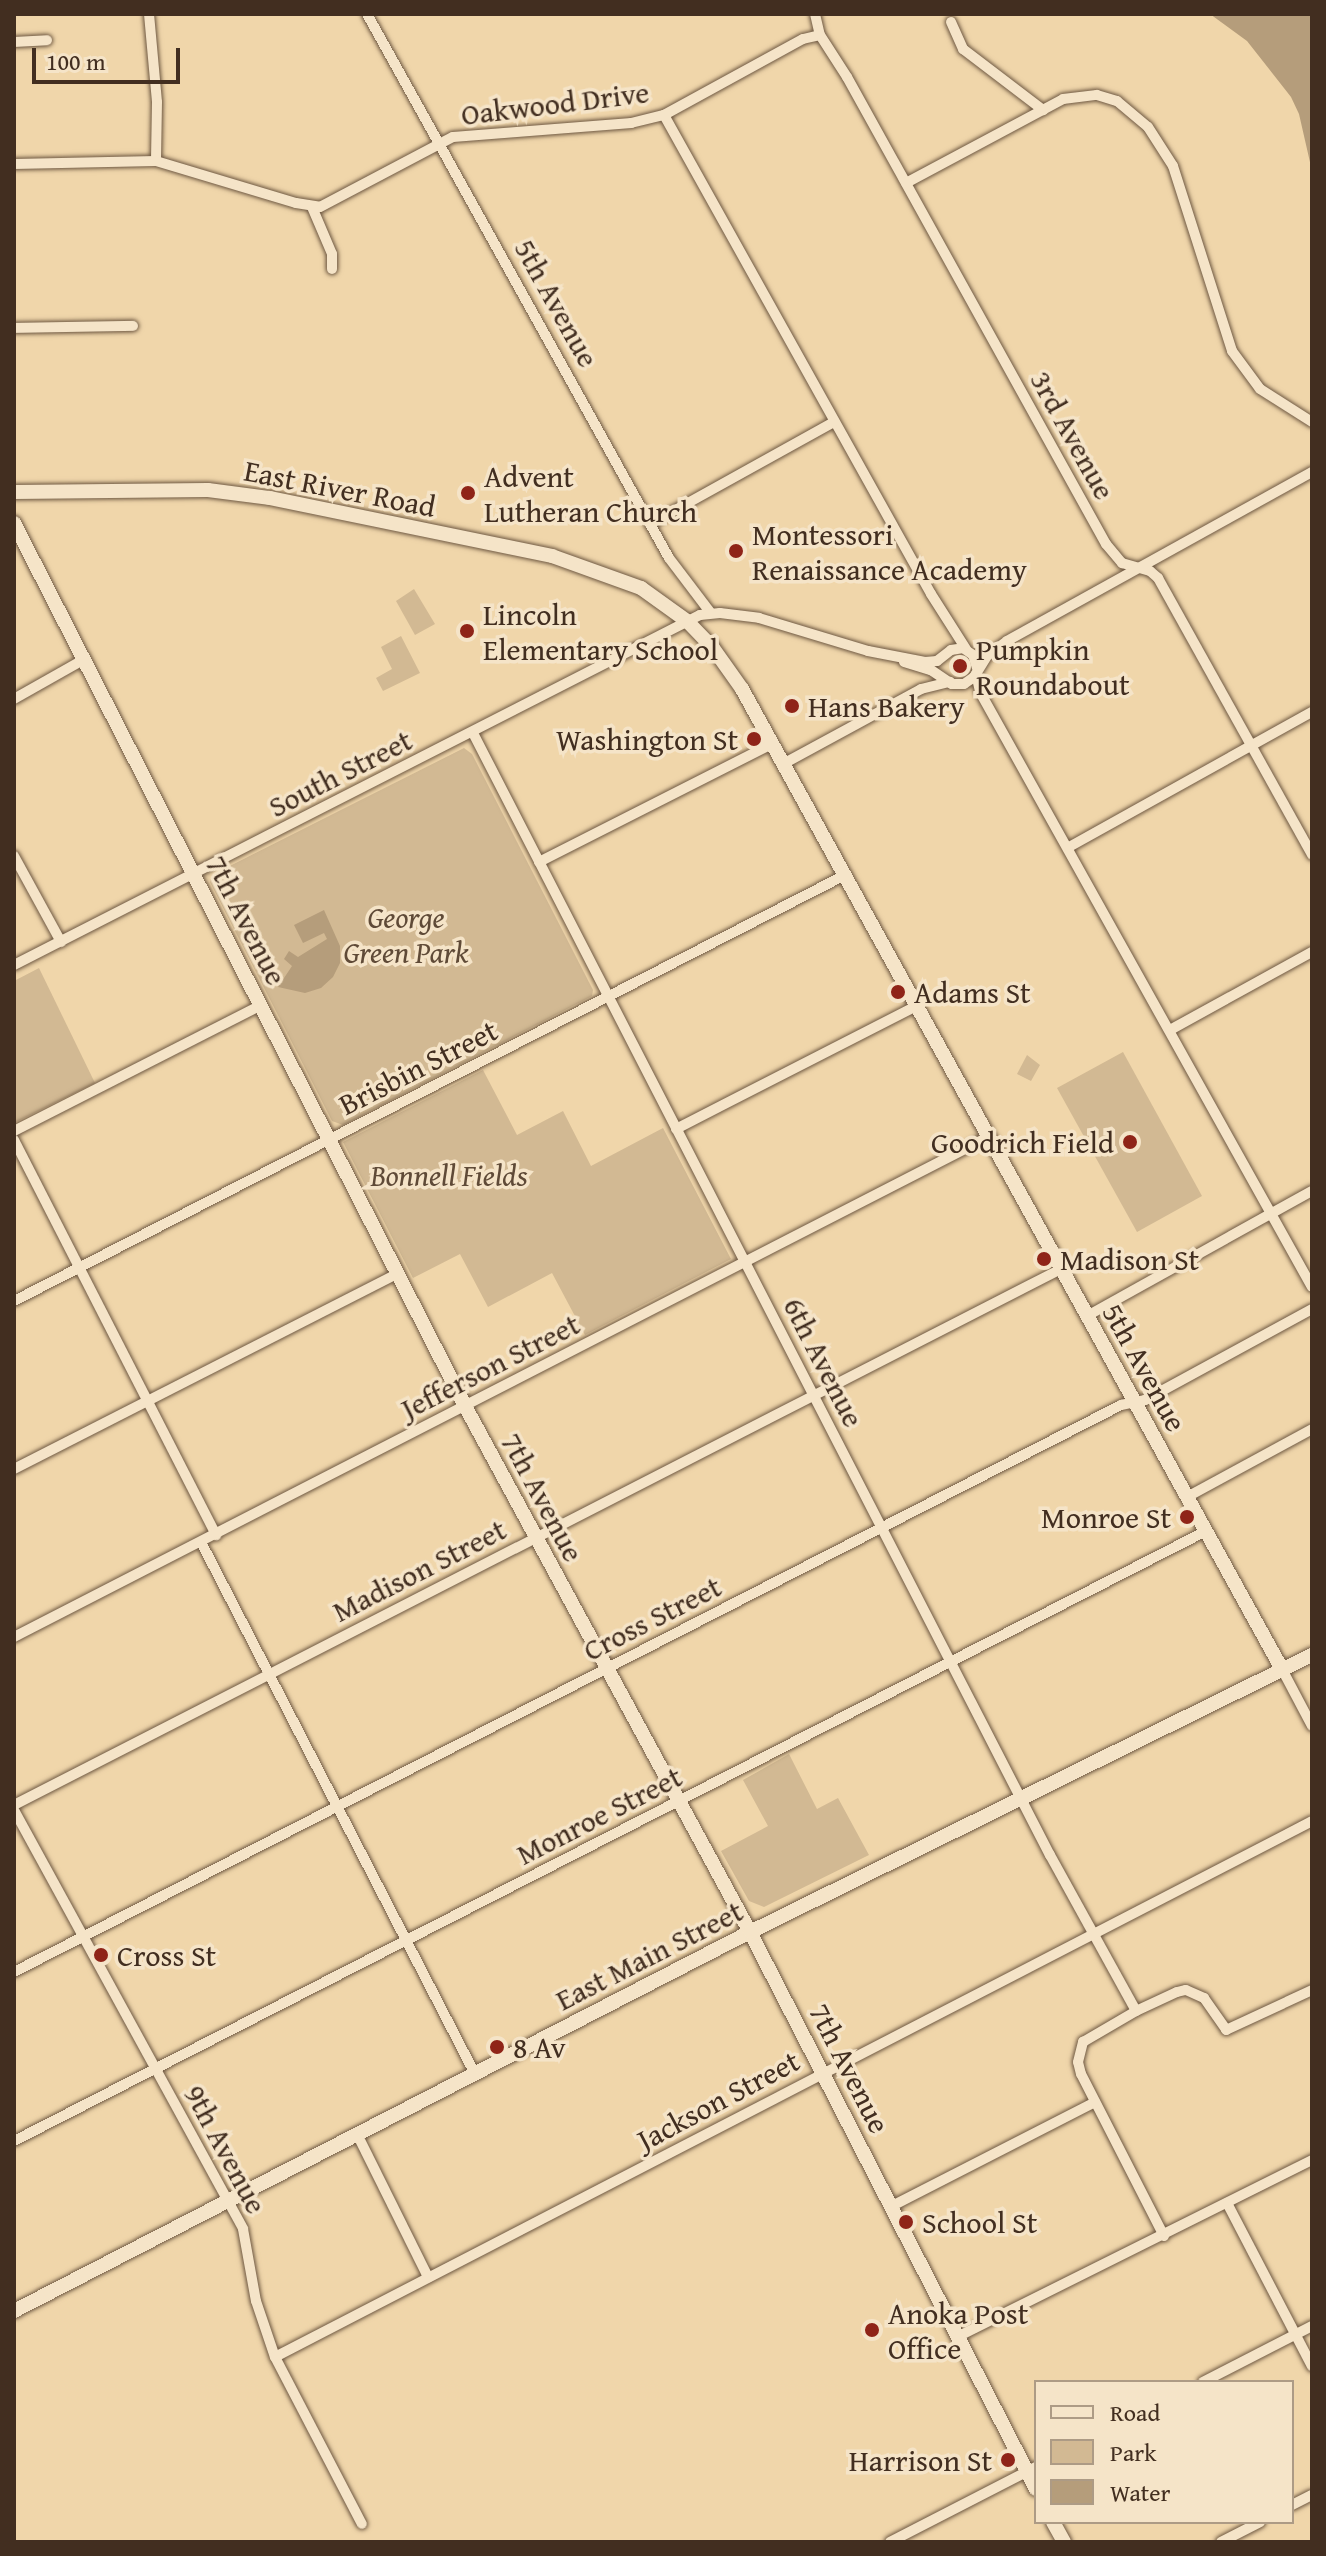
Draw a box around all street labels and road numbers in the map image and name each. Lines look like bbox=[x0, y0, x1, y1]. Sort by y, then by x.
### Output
street label: Oakwood Drive bbox=[459, 74, 651, 132]
street label: 5th Avenue bbox=[507, 233, 607, 373]
street label: 3rd Avenue bbox=[1023, 364, 1123, 506]
street label: East River Road bbox=[241, 452, 439, 524]
street label: South Street bbox=[262, 722, 418, 824]
street label: 7th Avenue bbox=[199, 849, 295, 991]
street label: Brisbin Street bbox=[333, 1012, 503, 1122]
street label: 6th Avenue bbox=[776, 1291, 872, 1433]
street label: 5th Avenue bbox=[1095, 1297, 1195, 1437]
street label: Jefferson Street bbox=[395, 1306, 585, 1426]
street label: 7th Avenue bbox=[494, 1426, 592, 1568]
street label: Madison Street bbox=[326, 1511, 512, 1629]
street label: Cross Street bbox=[577, 1568, 727, 1668]
street label: Monroe Street bbox=[510, 1758, 688, 1872]
street label: East Main Street bbox=[549, 1892, 749, 2018]
street label: 7th Avenue bbox=[802, 1997, 898, 2139]
street label: Jackson Street bbox=[631, 2042, 805, 2158]
street label: 9th Avenue bbox=[177, 2078, 275, 2220]

